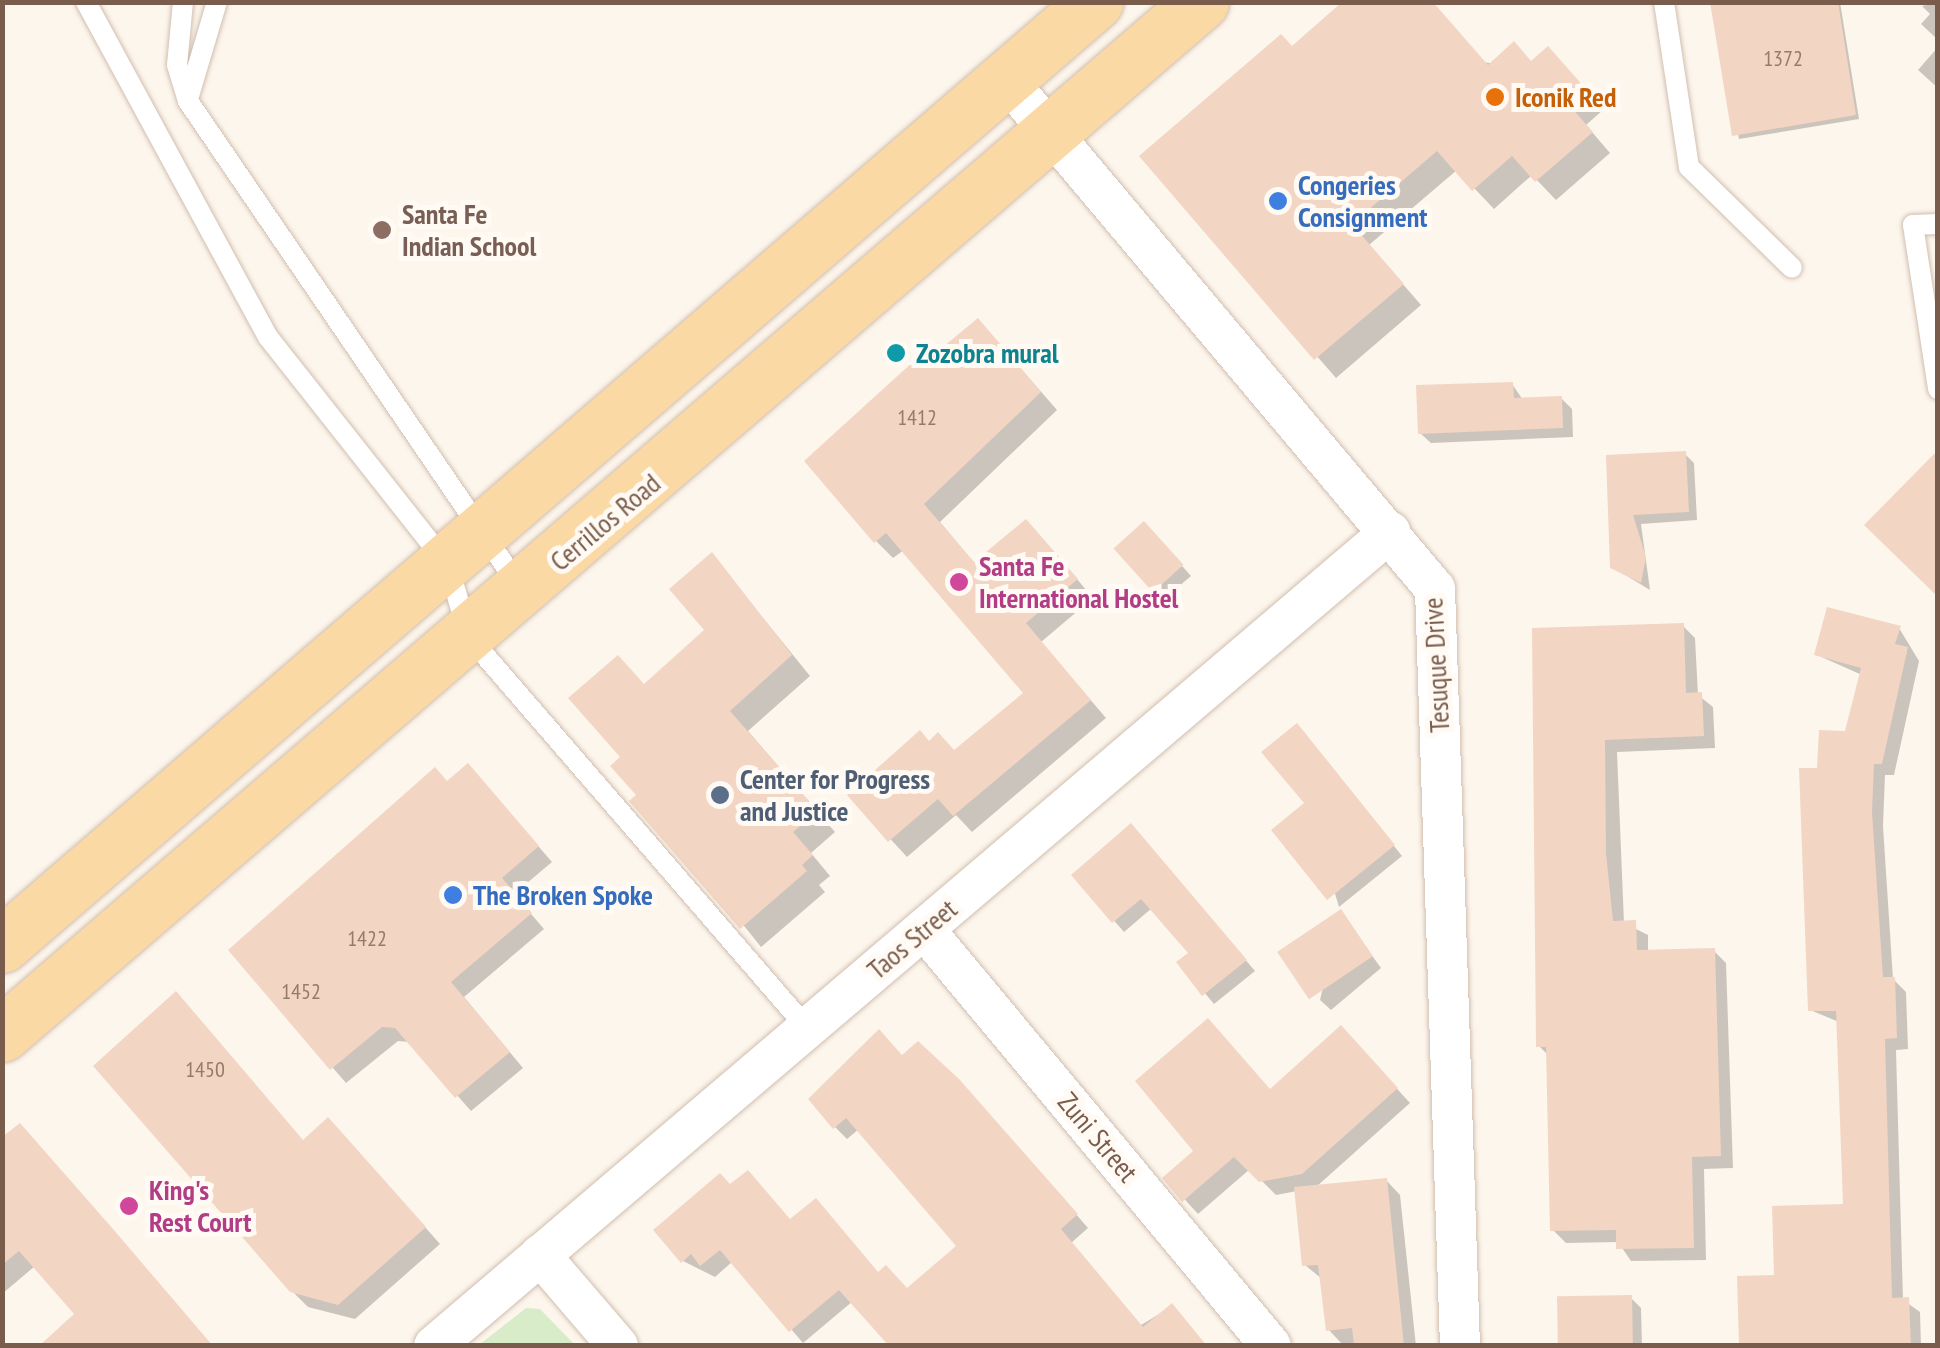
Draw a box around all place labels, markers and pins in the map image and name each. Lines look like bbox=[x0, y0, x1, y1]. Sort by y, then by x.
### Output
place label: Iconik Red bbox=[1515, 80, 1617, 114]
marker: Iconik Red bbox=[1484, 86, 1506, 108]
place label: Congeries Consignment bbox=[1298, 168, 1427, 234]
marker: Congeries Consignment bbox=[1267, 190, 1289, 212]
place label: Santa Fe Indian School bbox=[402, 197, 536, 263]
marker: Santa Fe Indian School bbox=[371, 219, 393, 241]
place label: Zozobra mural bbox=[916, 336, 1059, 370]
marker: Zozobra mural bbox=[885, 342, 907, 364]
place label: Santa Fe International Hostel bbox=[979, 549, 1178, 615]
marker: Santa Fe International Hostel bbox=[948, 571, 970, 593]
place label: Center for Progress and Justice bbox=[740, 762, 930, 828]
marker: Center for Progress and Justice bbox=[709, 784, 731, 806]
place label: The Broken Spoke bbox=[473, 878, 653, 912]
marker: The Broken Spoke bbox=[442, 884, 464, 906]
place label: King's Rest Court bbox=[149, 1173, 252, 1239]
marker: King's Rest Court bbox=[118, 1195, 140, 1217]

